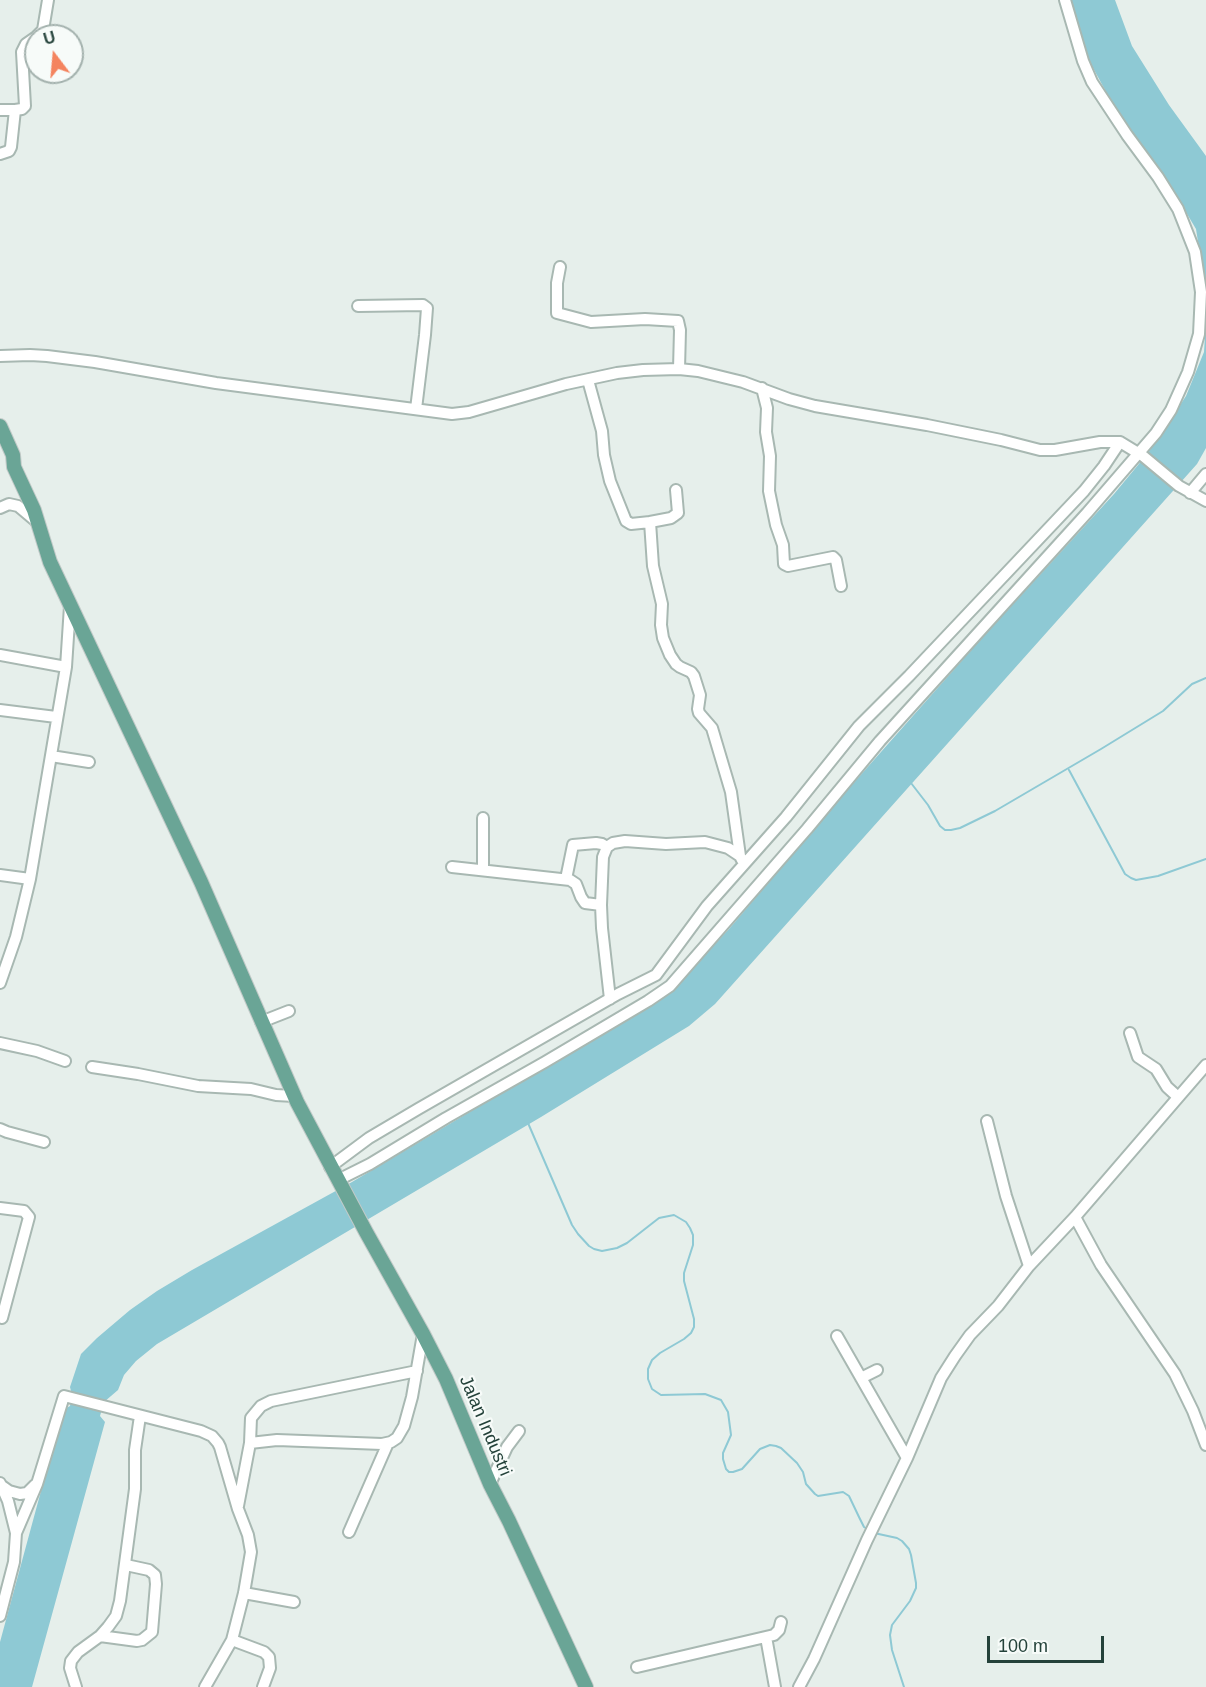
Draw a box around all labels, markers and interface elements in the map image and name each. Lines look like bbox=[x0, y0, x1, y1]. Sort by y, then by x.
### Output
north arrow bbox=[24, 24, 84, 84]
text: U bbox=[42, 28, 57, 48]
street label: Jalan Industri bbox=[454, 1373, 516, 1479]
scale bar bbox=[990, 1624, 1107, 1662]
text: 100 m bbox=[998, 1636, 1048, 1656]

